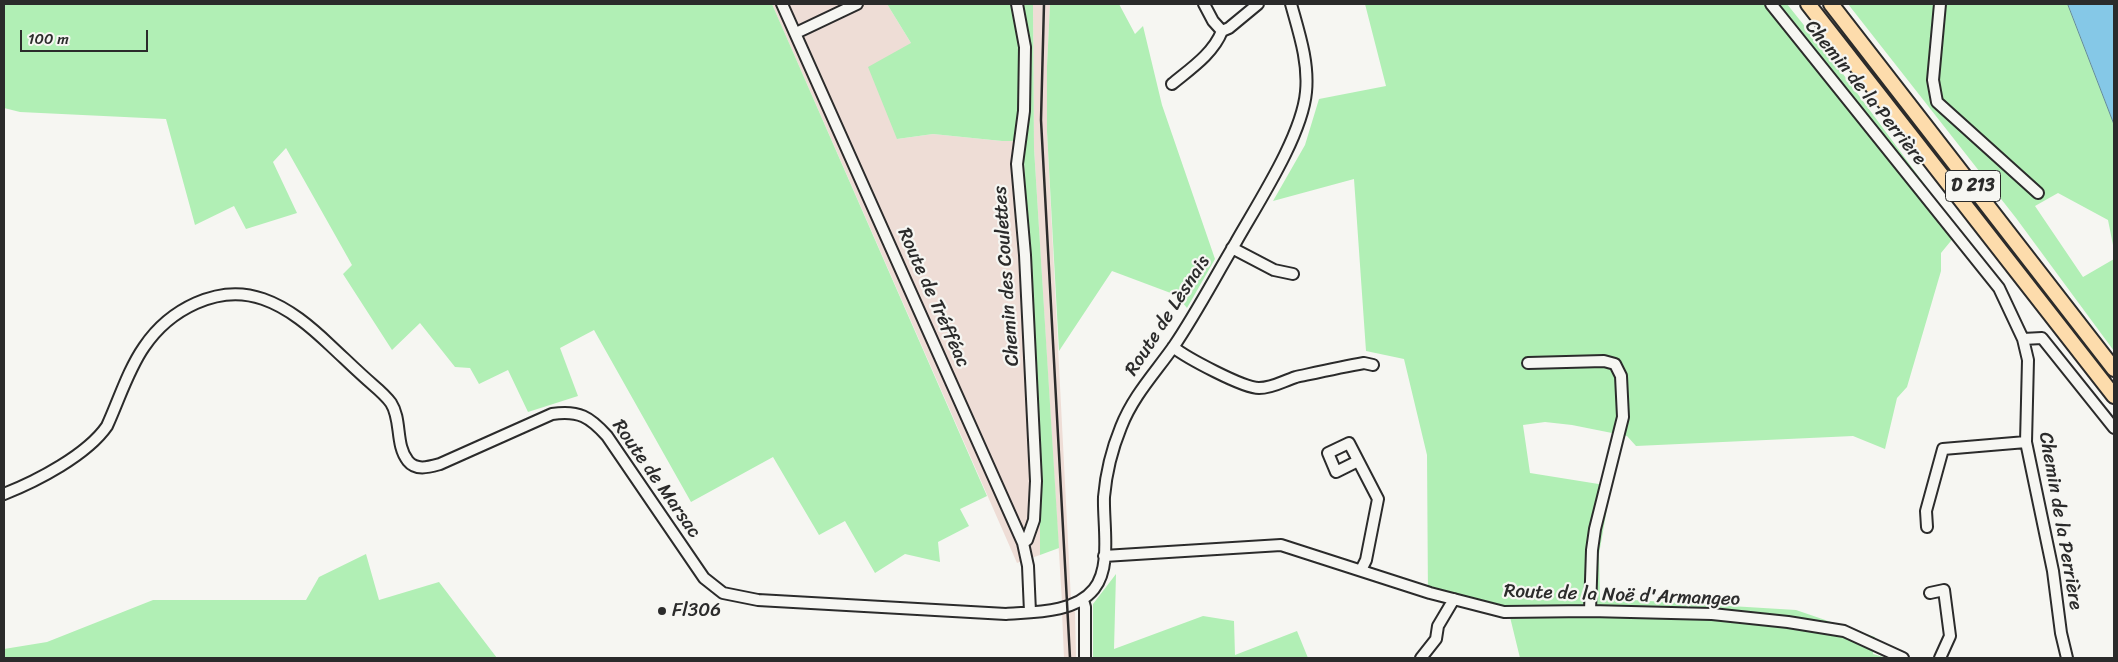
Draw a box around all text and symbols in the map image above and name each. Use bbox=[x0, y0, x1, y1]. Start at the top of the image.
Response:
street label: Chemin de la Perrière bbox=[1799, 16, 1931, 170]
scale bar bbox=[22, 20, 150, 52]
text: 100 m bbox=[28, 26, 69, 52]
road number: D 213 bbox=[1946, 170, 2000, 202]
street label: Chemin des Coulettes bbox=[989, 185, 1025, 367]
street label: Route de Tréfféac bbox=[892, 225, 974, 371]
street label: Route de Lèsnais bbox=[1121, 252, 1215, 380]
street label: Route de Marsac bbox=[607, 415, 705, 543]
street label: Chemin de la Perrière bbox=[2033, 430, 2087, 612]
street label: Route de la Noë d'Armangeo bbox=[1503, 580, 1741, 612]
place label: Fl306 bbox=[672, 600, 721, 622]
marker: Fl306 bbox=[656, 605, 668, 617]

